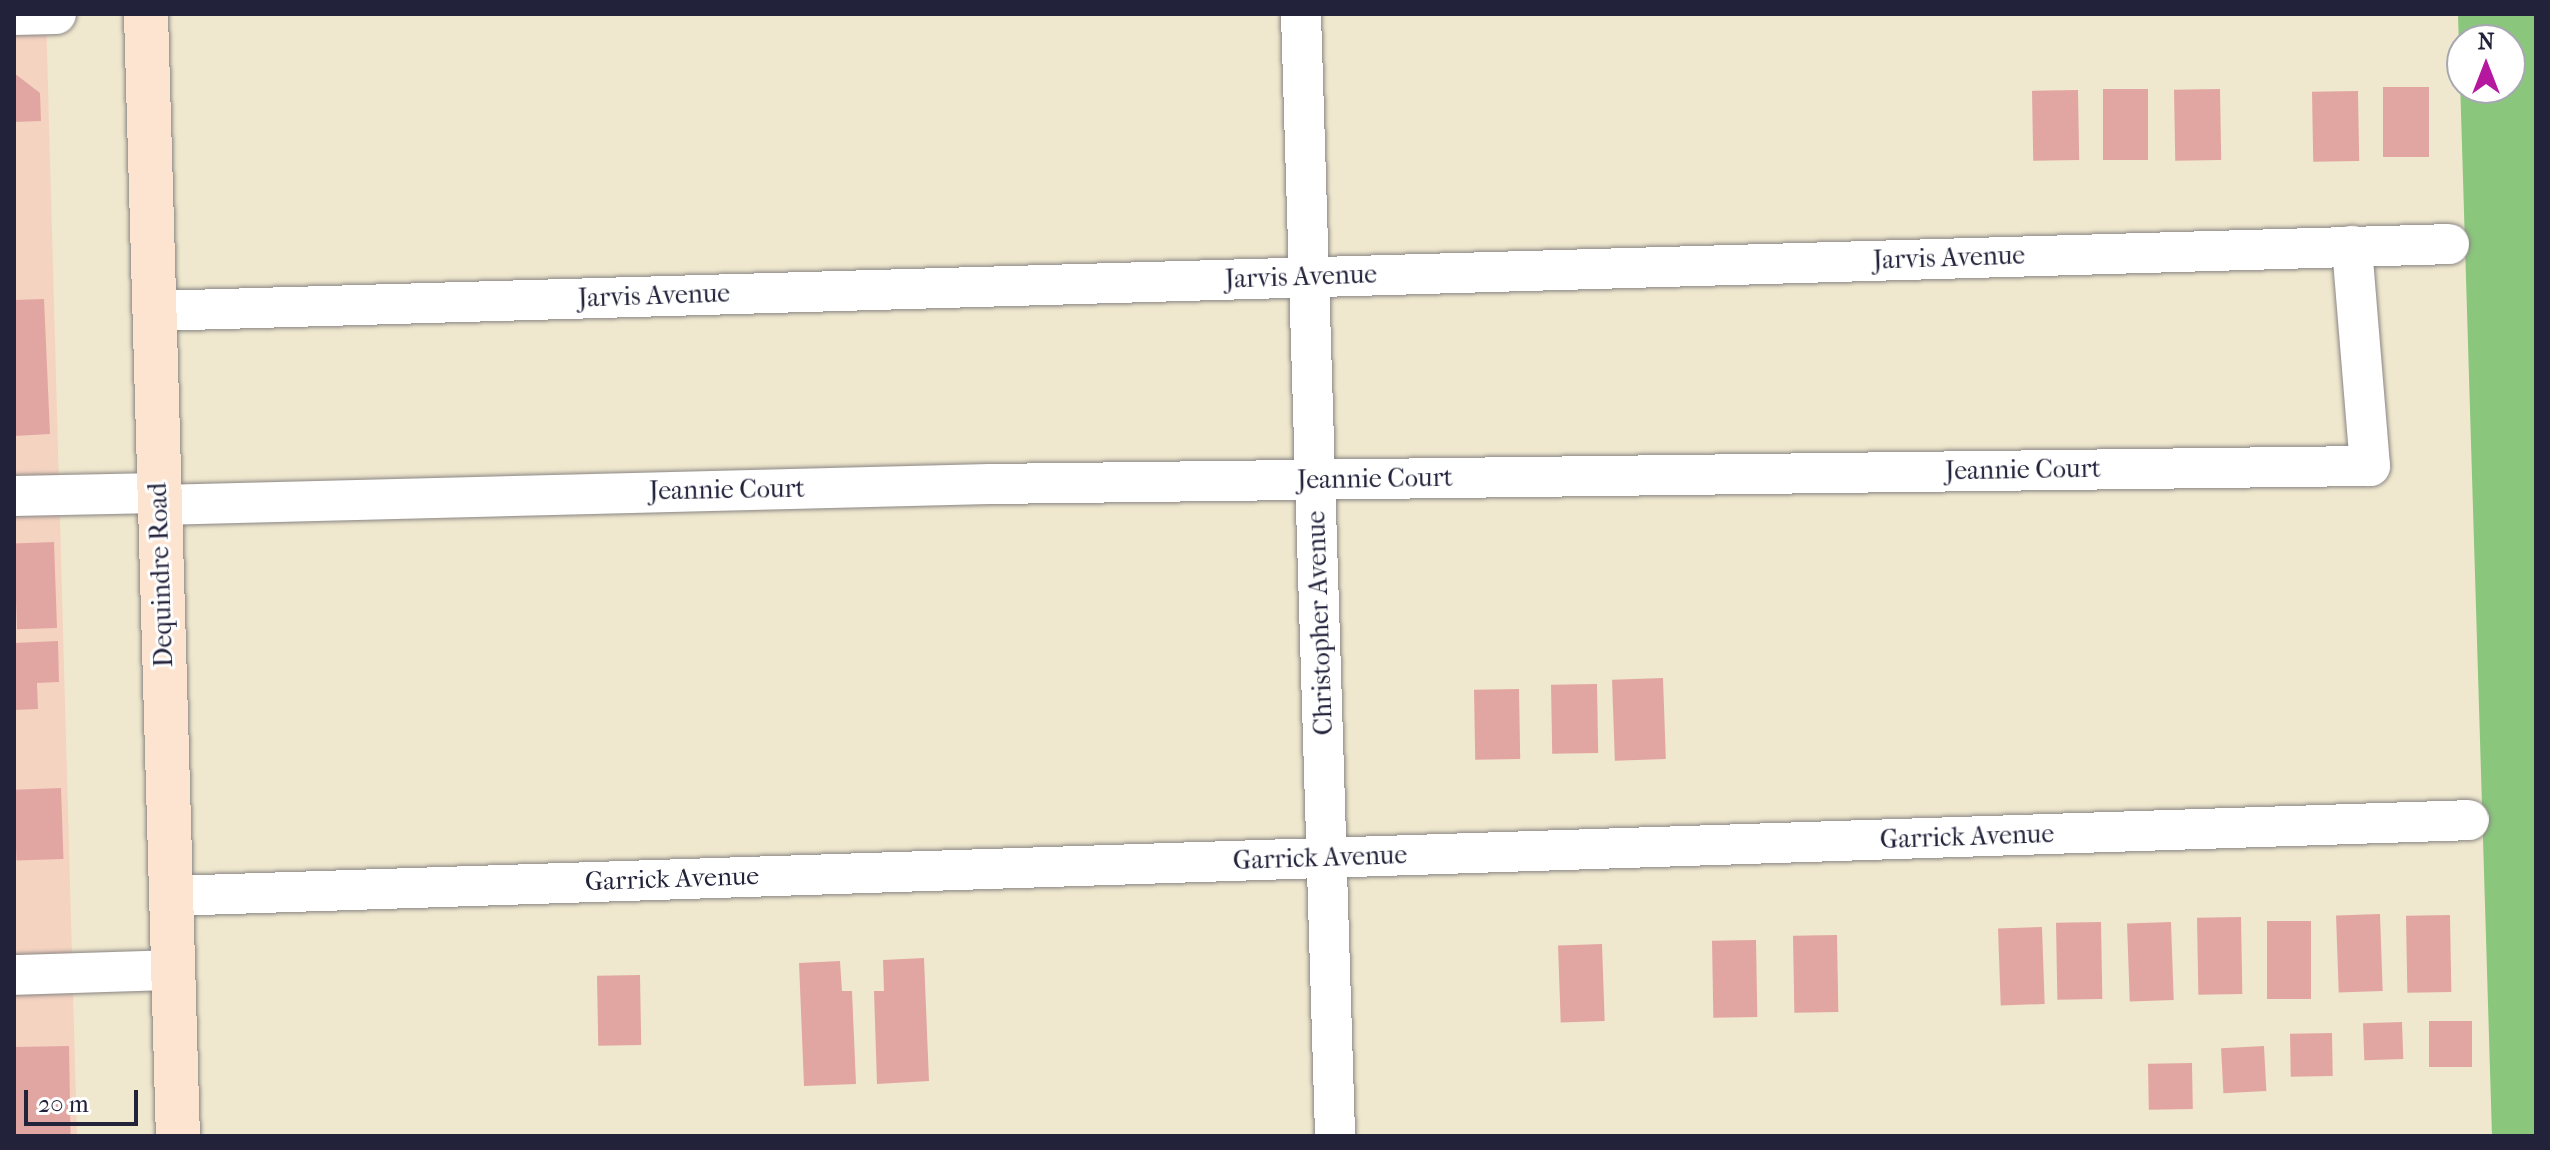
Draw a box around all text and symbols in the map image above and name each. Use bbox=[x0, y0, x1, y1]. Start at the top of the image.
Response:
north arrow bbox=[2446, 24, 2526, 104]
text: N bbox=[2478, 29, 2494, 55]
street label: Jarvis Avenue bbox=[1872, 240, 2026, 276]
street label: Jarvis Avenue bbox=[1224, 259, 1378, 295]
street label: Jarvis Avenue bbox=[577, 278, 731, 314]
street label: Jeannie Court bbox=[1945, 453, 2101, 487]
street label: Jeannie Court bbox=[1297, 462, 1453, 496]
street label: Jeannie Court bbox=[649, 473, 805, 507]
street label: Dequindre Road bbox=[142, 482, 180, 668]
street label: Christopher Avenue bbox=[1300, 510, 1340, 736]
street label: Garrick Avenue bbox=[1879, 818, 2055, 856]
street label: Garrick Avenue bbox=[1232, 839, 1408, 877]
street label: Garrick Avenue bbox=[584, 860, 760, 898]
scale bar bbox=[28, 1074, 142, 1124]
text: 20 m bbox=[38, 1090, 89, 1118]

